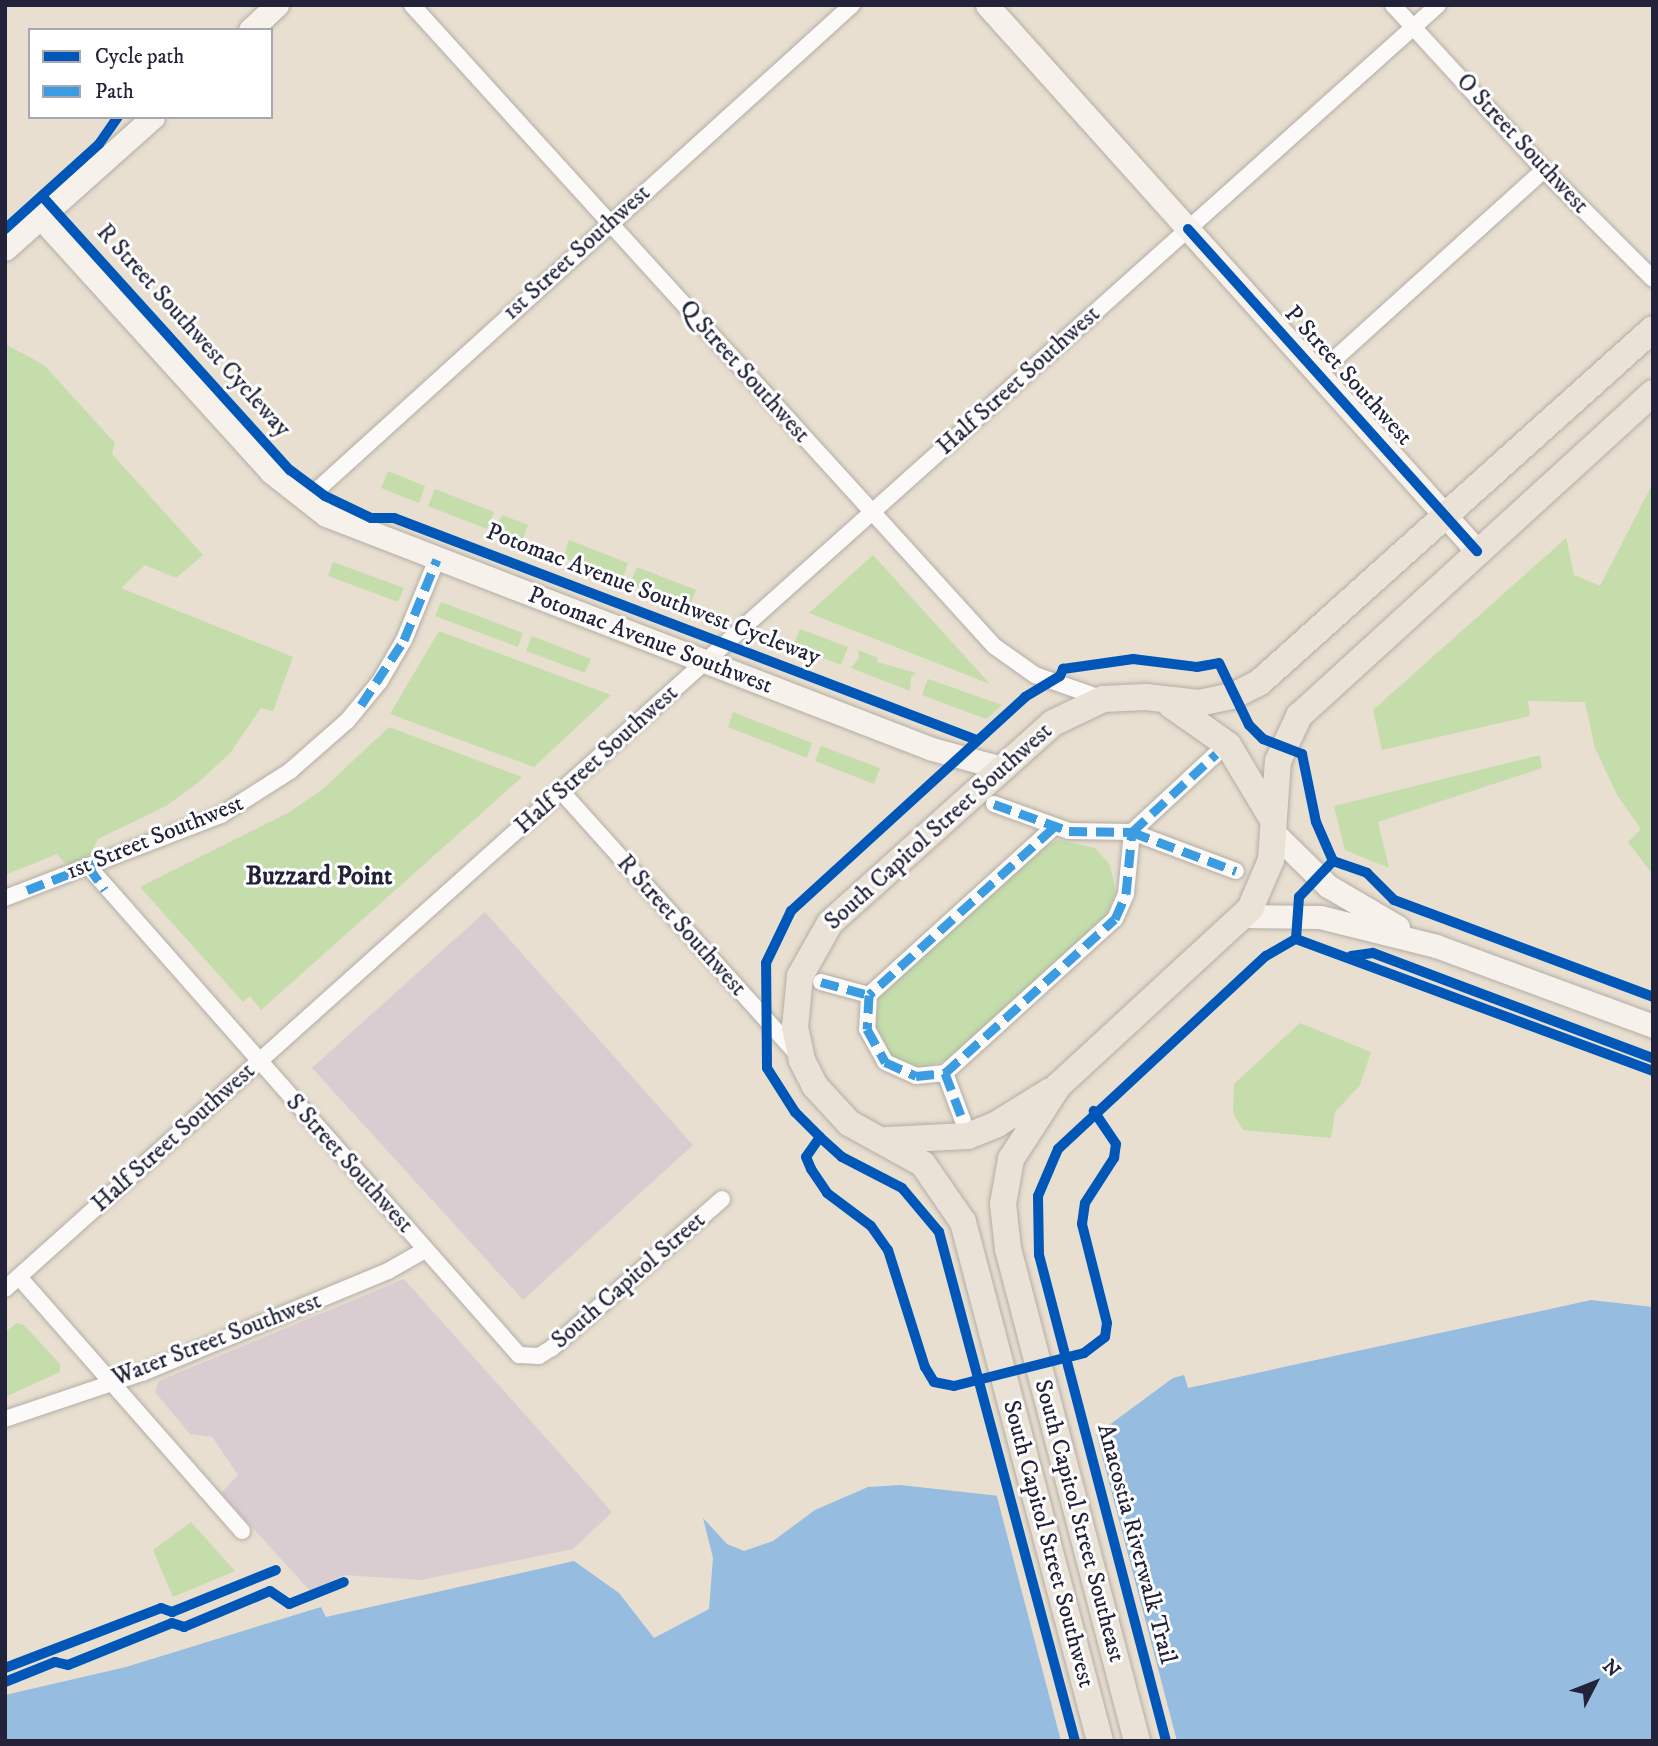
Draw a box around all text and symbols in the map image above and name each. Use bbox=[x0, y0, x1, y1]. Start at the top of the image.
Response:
legend bbox=[28, 28, 273, 119]
text: Cycle path bbox=[95, 44, 184, 70]
street label: O Street Southwest bbox=[1450, 68, 1594, 220]
text: Path bbox=[95, 79, 134, 105]
street label: 1st Street Southwest bbox=[497, 179, 657, 327]
street label: R Street Southwest Cycleway bbox=[90, 219, 296, 443]
street label: Q Street Southwest bbox=[672, 295, 816, 449]
street label: Half Street Southwest bbox=[932, 300, 1106, 462]
street label: P Street Southwest bbox=[1278, 300, 1418, 452]
street label: Potomac Avenue Southwest Cycleway bbox=[482, 518, 824, 672]
street label: Potomac Avenue Southwest bbox=[524, 581, 776, 701]
street label: Half Street Southwest bbox=[510, 679, 684, 841]
street label: South Capitol Street Southwest bbox=[819, 717, 1059, 937]
street label: 1st Street Southwest bbox=[62, 789, 248, 887]
street label: R Street Southwest bbox=[610, 850, 752, 1002]
district label: Buzzard Point bbox=[246, 861, 392, 893]
street label: Half Street Southwest bbox=[87, 1057, 261, 1219]
street label: S Street Southwest bbox=[279, 1089, 419, 1239]
street label: South Capitol Street bbox=[546, 1207, 712, 1355]
street label: Water Street Southwest bbox=[109, 1287, 325, 1393]
street label: South Capitol Street Southeast bbox=[1027, 1377, 1131, 1665]
street label: South Capitol Street Southwest bbox=[996, 1397, 1100, 1691]
street label: Anacostia Riverwalk Trail bbox=[1090, 1421, 1182, 1667]
north arrow bbox=[1560, 1648, 1630, 1718]
text: N bbox=[1597, 1655, 1625, 1682]

